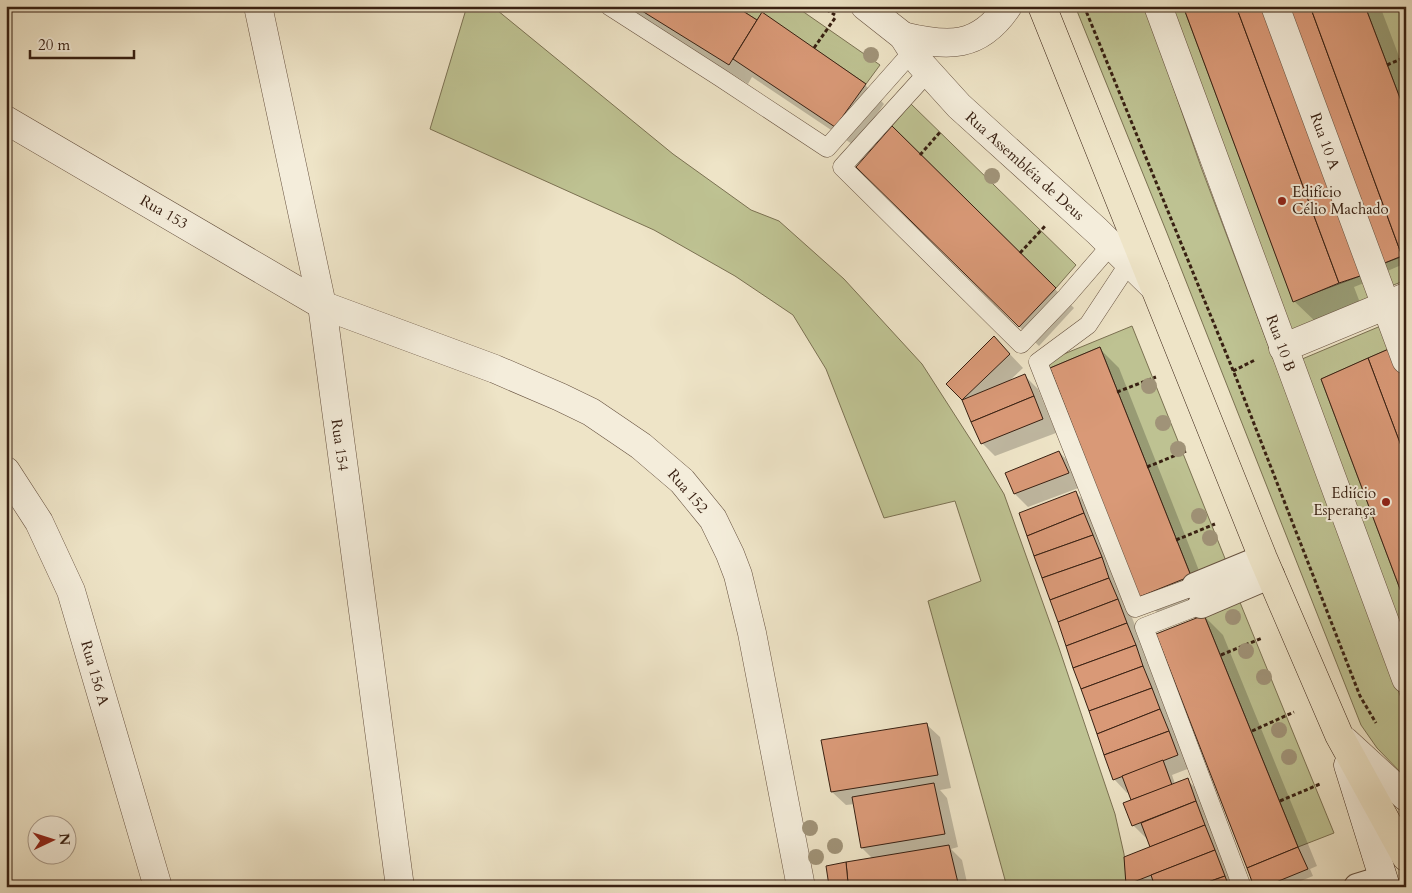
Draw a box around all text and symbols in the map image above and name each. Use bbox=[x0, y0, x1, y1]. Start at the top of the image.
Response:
scale bar bbox=[30, 28, 134, 60]
text: 20 m bbox=[38, 35, 70, 55]
street label: Rua Assembléia de Deus bbox=[961, 107, 1089, 225]
street label: Rua 10 A bbox=[1305, 110, 1345, 173]
place label: Edifício Célio Machado bbox=[1292, 182, 1389, 219]
street label: Rua 153 bbox=[136, 190, 192, 234]
marker: Edifício Célio Machado bbox=[1276, 195, 1288, 207]
street label: Rua 10 B bbox=[1262, 312, 1300, 374]
street label: Rua 154 bbox=[326, 418, 354, 473]
street label: Rua 152 bbox=[663, 465, 713, 517]
place label: Ediício Esperança bbox=[1313, 483, 1377, 520]
marker: Ediício Esperança bbox=[1380, 496, 1392, 508]
street label: Rua 156 A bbox=[76, 638, 114, 708]
north arrow bbox=[28, 816, 78, 866]
text: N bbox=[55, 832, 74, 846]

